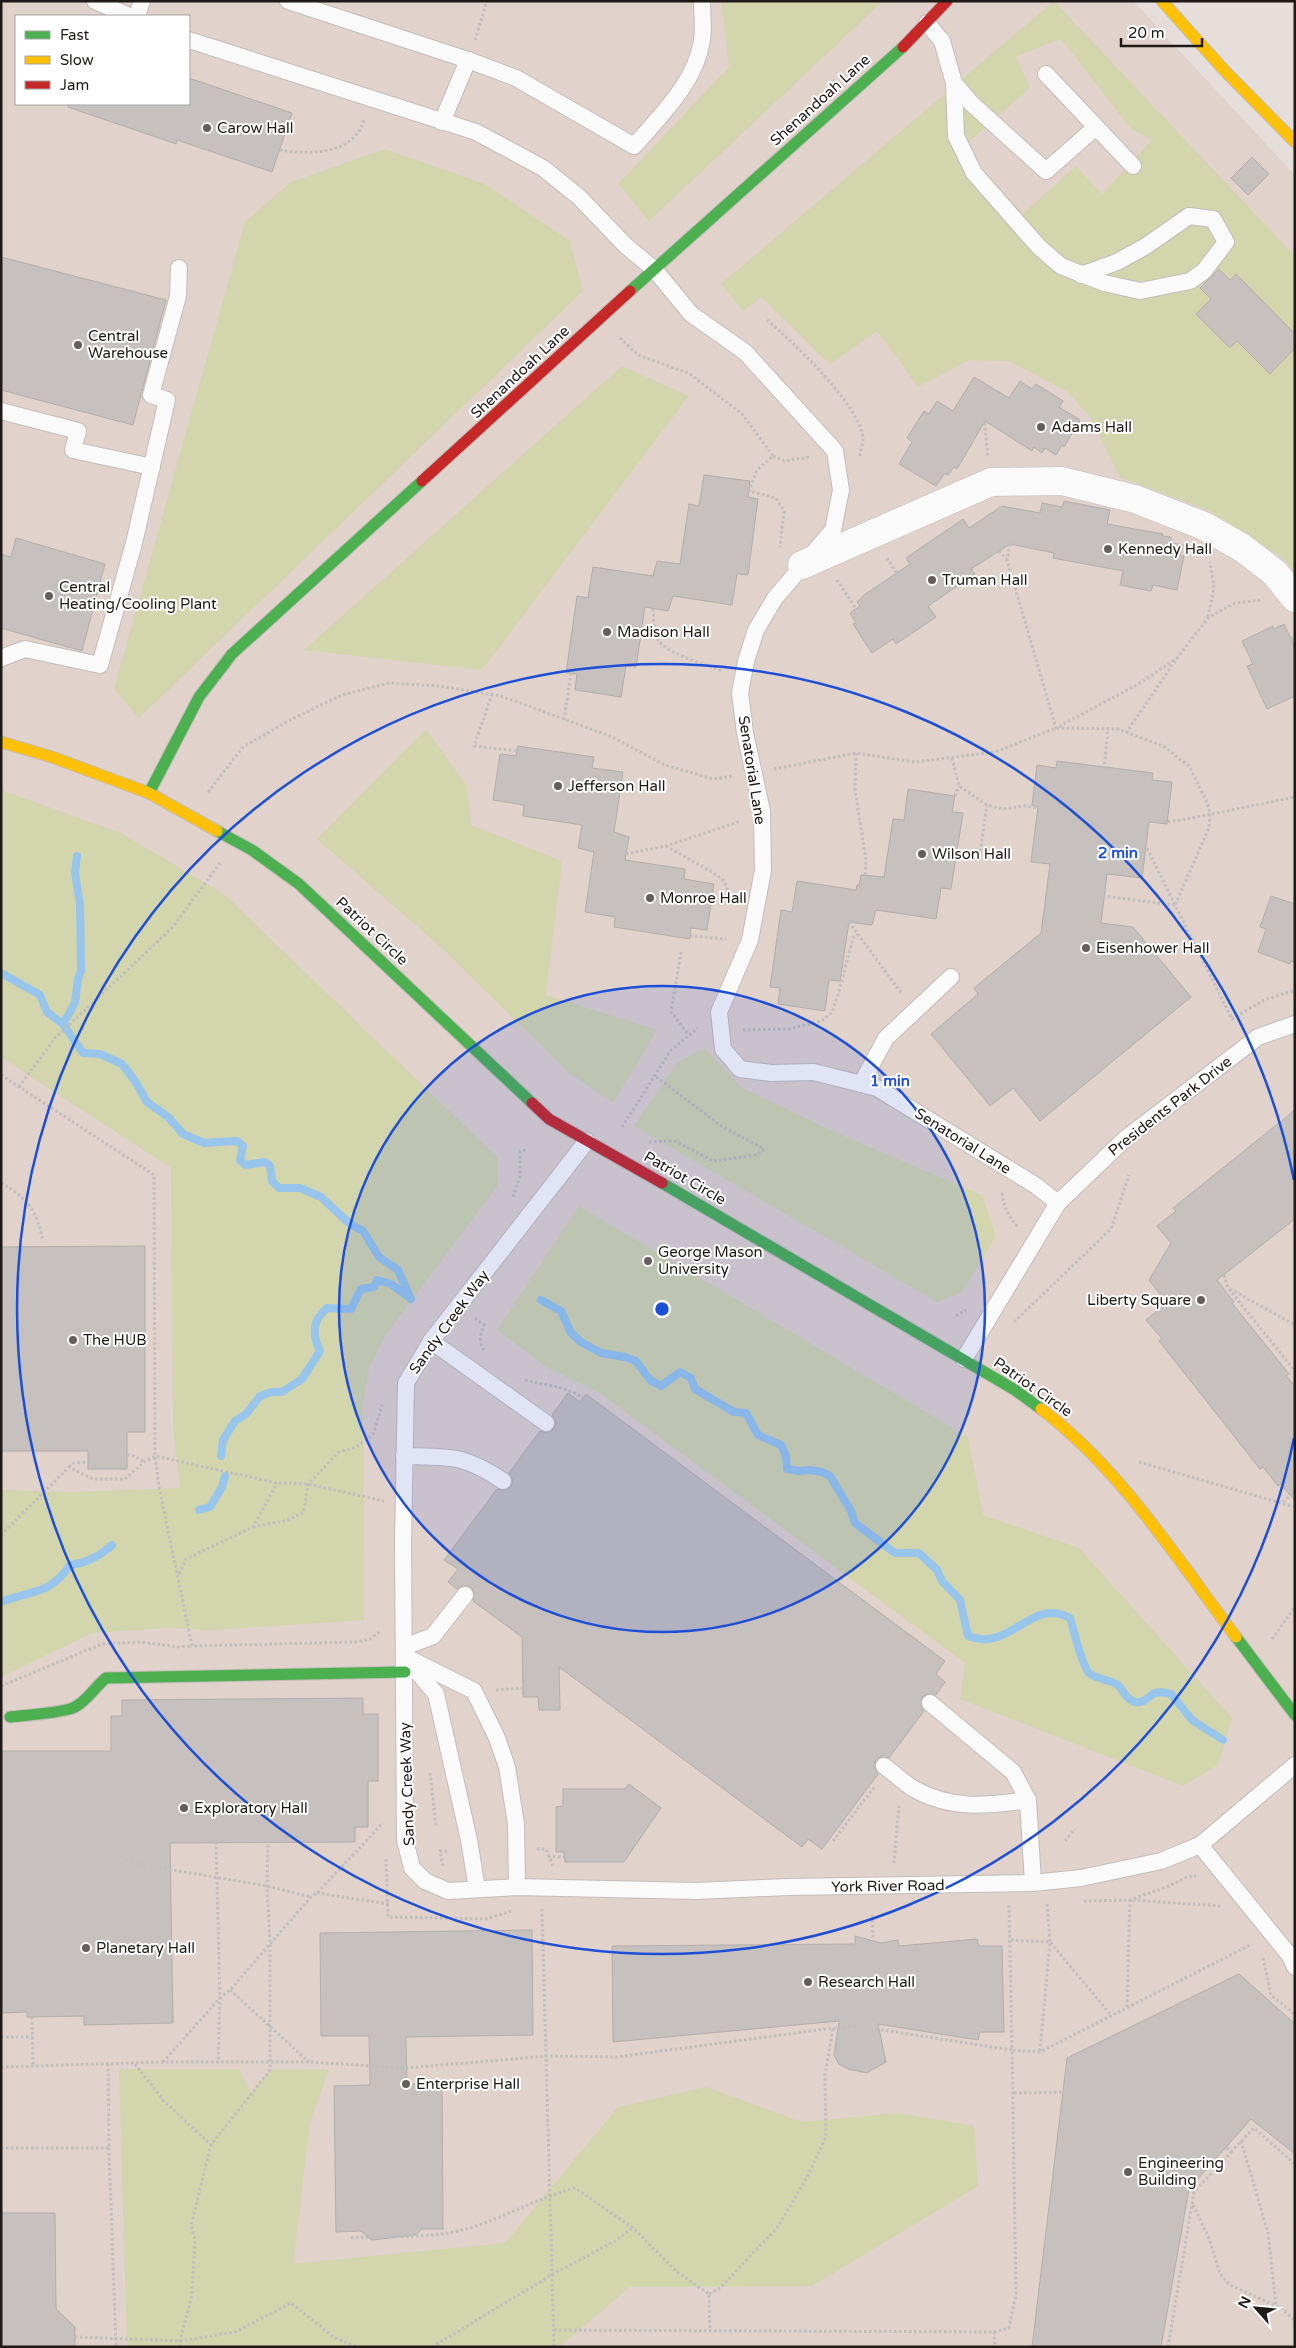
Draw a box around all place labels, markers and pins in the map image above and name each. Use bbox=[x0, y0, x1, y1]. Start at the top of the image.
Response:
place label: Carow Hall bbox=[217, 119, 293, 137]
marker: Carow Hall bbox=[201, 122, 213, 134]
place label: Central Warehouse bbox=[88, 327, 168, 362]
marker: Central Warehouse bbox=[72, 339, 84, 351]
place label: Adams Hall bbox=[1051, 418, 1132, 436]
marker: Adams Hall bbox=[1035, 421, 1047, 433]
place label: Kennedy Hall bbox=[1118, 540, 1212, 558]
marker: Kennedy Hall bbox=[1102, 543, 1114, 555]
place label: Truman Hall bbox=[942, 571, 1028, 589]
marker: Truman Hall bbox=[926, 574, 938, 586]
place label: Central Heating/Cooling Plant bbox=[59, 578, 217, 613]
marker: Central Heating/Cooling Plant bbox=[43, 590, 55, 602]
place label: Madison Hall bbox=[617, 623, 710, 641]
marker: Madison Hall bbox=[601, 626, 613, 638]
place label: Jefferson Hall bbox=[568, 777, 665, 795]
marker: Jefferson Hall bbox=[552, 780, 564, 792]
place label: Wilson Hall bbox=[932, 845, 1011, 863]
marker: Wilson Hall bbox=[916, 848, 928, 860]
place label: Monroe Hall bbox=[660, 889, 747, 907]
marker: Monroe Hall bbox=[644, 892, 656, 904]
place label: Eisenhower Hall bbox=[1096, 939, 1209, 957]
marker: Eisenhower Hall bbox=[1080, 942, 1092, 954]
place label: George Mason University bbox=[658, 1243, 763, 1278]
marker: George Mason University bbox=[642, 1255, 654, 1267]
place label: Liberty Square bbox=[1087, 1291, 1191, 1309]
marker: Liberty Square bbox=[1195, 1294, 1207, 1306]
centre of rings bbox=[653, 1300, 671, 1318]
place label: The HUB bbox=[83, 1331, 147, 1349]
marker: The HUB bbox=[67, 1334, 79, 1346]
place label: Exploratory Hall bbox=[194, 1799, 308, 1817]
marker: Exploratory Hall bbox=[178, 1802, 190, 1814]
place label: Planetary Hall bbox=[96, 1939, 195, 1957]
marker: Planetary Hall bbox=[80, 1942, 92, 1954]
place label: Research Hall bbox=[818, 1973, 915, 1991]
marker: Research Hall bbox=[802, 1976, 814, 1988]
place label: Enterprise Hall bbox=[416, 2075, 520, 2093]
marker: Enterprise Hall bbox=[400, 2078, 412, 2090]
place label: Engineering Building bbox=[1138, 2154, 1224, 2189]
marker: Engineering Building bbox=[1122, 2166, 1134, 2178]

